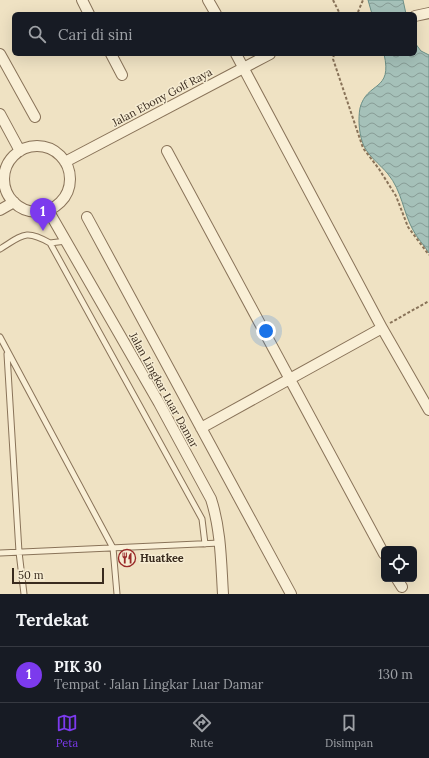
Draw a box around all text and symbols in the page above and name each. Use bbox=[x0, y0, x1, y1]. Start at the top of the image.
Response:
search box bbox=[12, 12, 417, 56]
icon: search bbox=[26, 23, 48, 45]
text: Cari di sini bbox=[58, 25, 133, 44]
street label: Jalan Ebony Golf Raya bbox=[109, 65, 215, 130]
pin: 1 bbox=[30, 198, 56, 231]
your location bbox=[256, 321, 276, 341]
street label: Jalan Lingkar Luar Damar bbox=[126, 329, 202, 450]
map controls bbox=[381, 546, 417, 582]
button: locate bbox=[381, 546, 417, 582]
restaurant icon: Huatkee bbox=[117, 548, 137, 568]
place label: Huatkee bbox=[140, 551, 184, 565]
scale bar bbox=[12, 566, 104, 585]
text: 50 m bbox=[18, 568, 44, 582]
text: Terdekat bbox=[16, 609, 89, 631]
text: PIK 30 bbox=[54, 657, 102, 676]
text: 1 bbox=[26, 666, 32, 683]
text: 130 m bbox=[378, 666, 413, 683]
text: Tempat · Jalan Lingkar Luar Damar bbox=[54, 676, 263, 693]
tab: Peta bbox=[56, 712, 78, 750]
tab: Rute bbox=[190, 712, 213, 750]
tab: Disimpan bbox=[325, 712, 373, 750]

